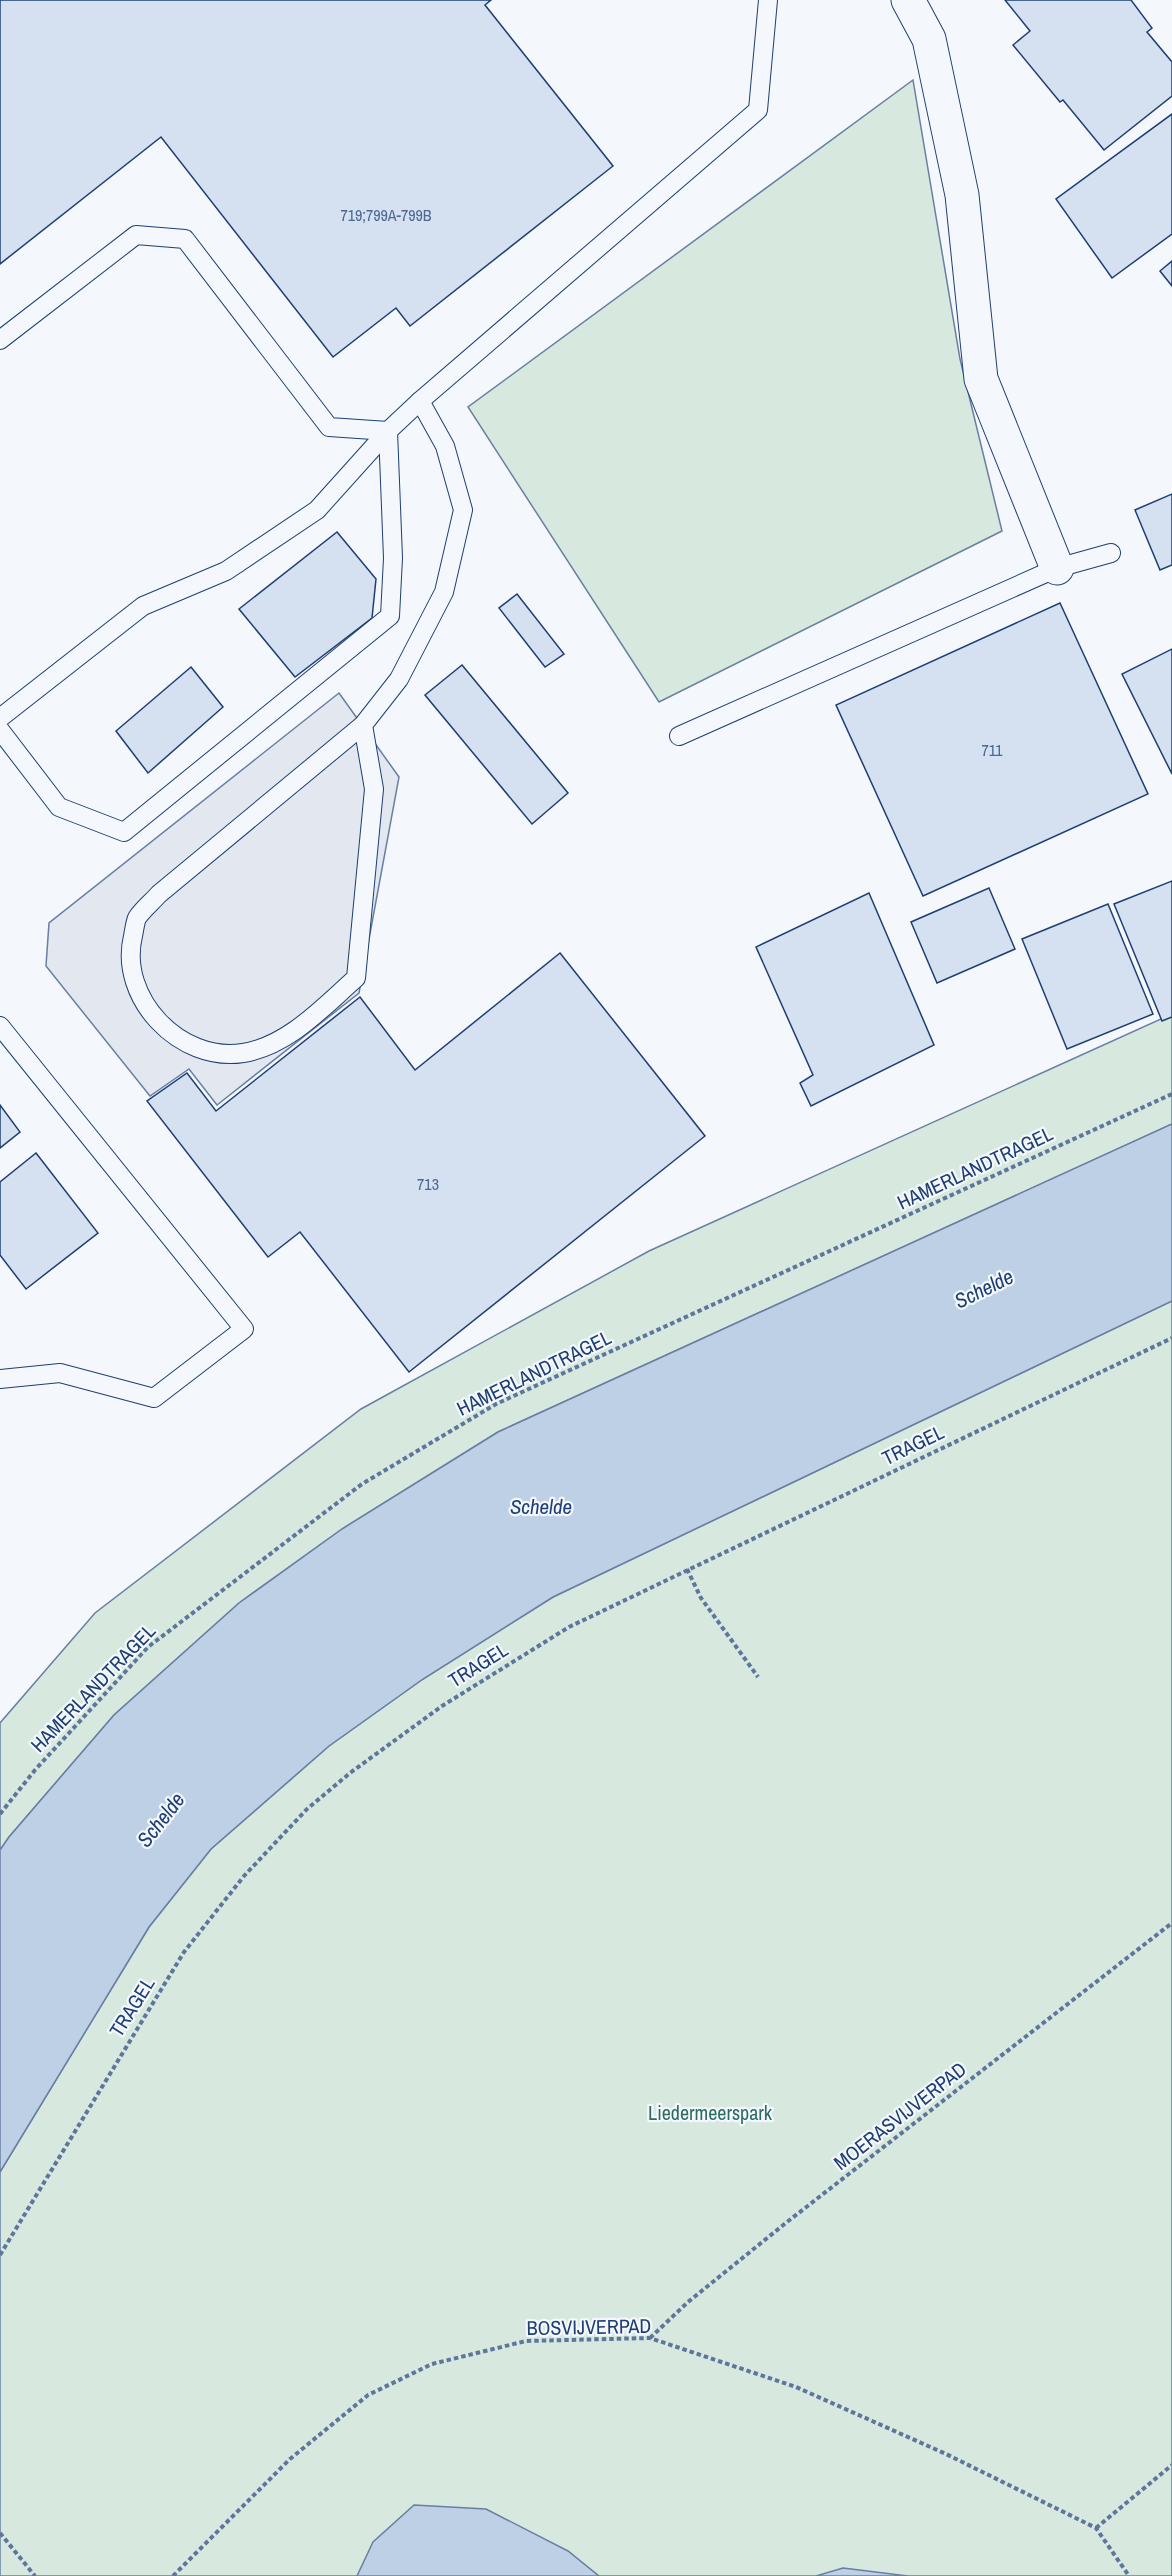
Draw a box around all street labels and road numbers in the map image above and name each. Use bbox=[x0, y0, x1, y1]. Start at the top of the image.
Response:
street label: HAMERLANDTRAGEL bbox=[893, 1120, 1057, 1215]
street label: HAMERLANDTRAGEL bbox=[452, 1323, 615, 1422]
street label: TRAGEL bbox=[877, 1418, 948, 1471]
street label: HAMERLANDTRAGEL bbox=[24, 1618, 161, 1758]
street label: TRAGEL bbox=[443, 1636, 513, 1693]
street label: TRAGEL bbox=[103, 1972, 160, 2042]
street label: MOERASVIJVERPAD bbox=[828, 2055, 971, 2176]
street label: BOSVIJVERPAD bbox=[526, 2312, 652, 2341]

